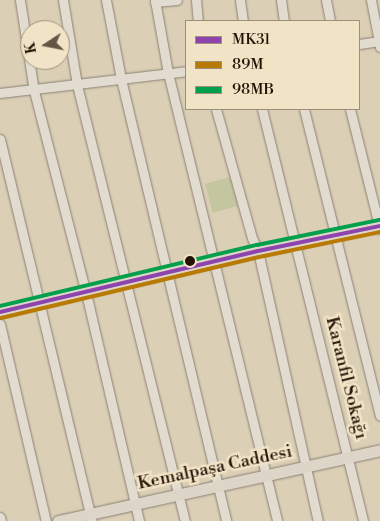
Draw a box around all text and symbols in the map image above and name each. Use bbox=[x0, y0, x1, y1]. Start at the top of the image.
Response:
north arrow bbox=[20, 20, 70, 70]
legend bbox=[185, 20, 360, 110]
text: MK31 bbox=[232, 30, 271, 49]
text: K bbox=[21, 40, 41, 55]
text: 89M bbox=[232, 55, 264, 74]
text: 98MB bbox=[232, 80, 274, 99]
unlabelled marker bbox=[185, 256, 195, 266]
street label: Karanfil Sokağı bbox=[320, 315, 372, 441]
street label: Kemalpaşa Caddesi bbox=[136, 441, 294, 495]

